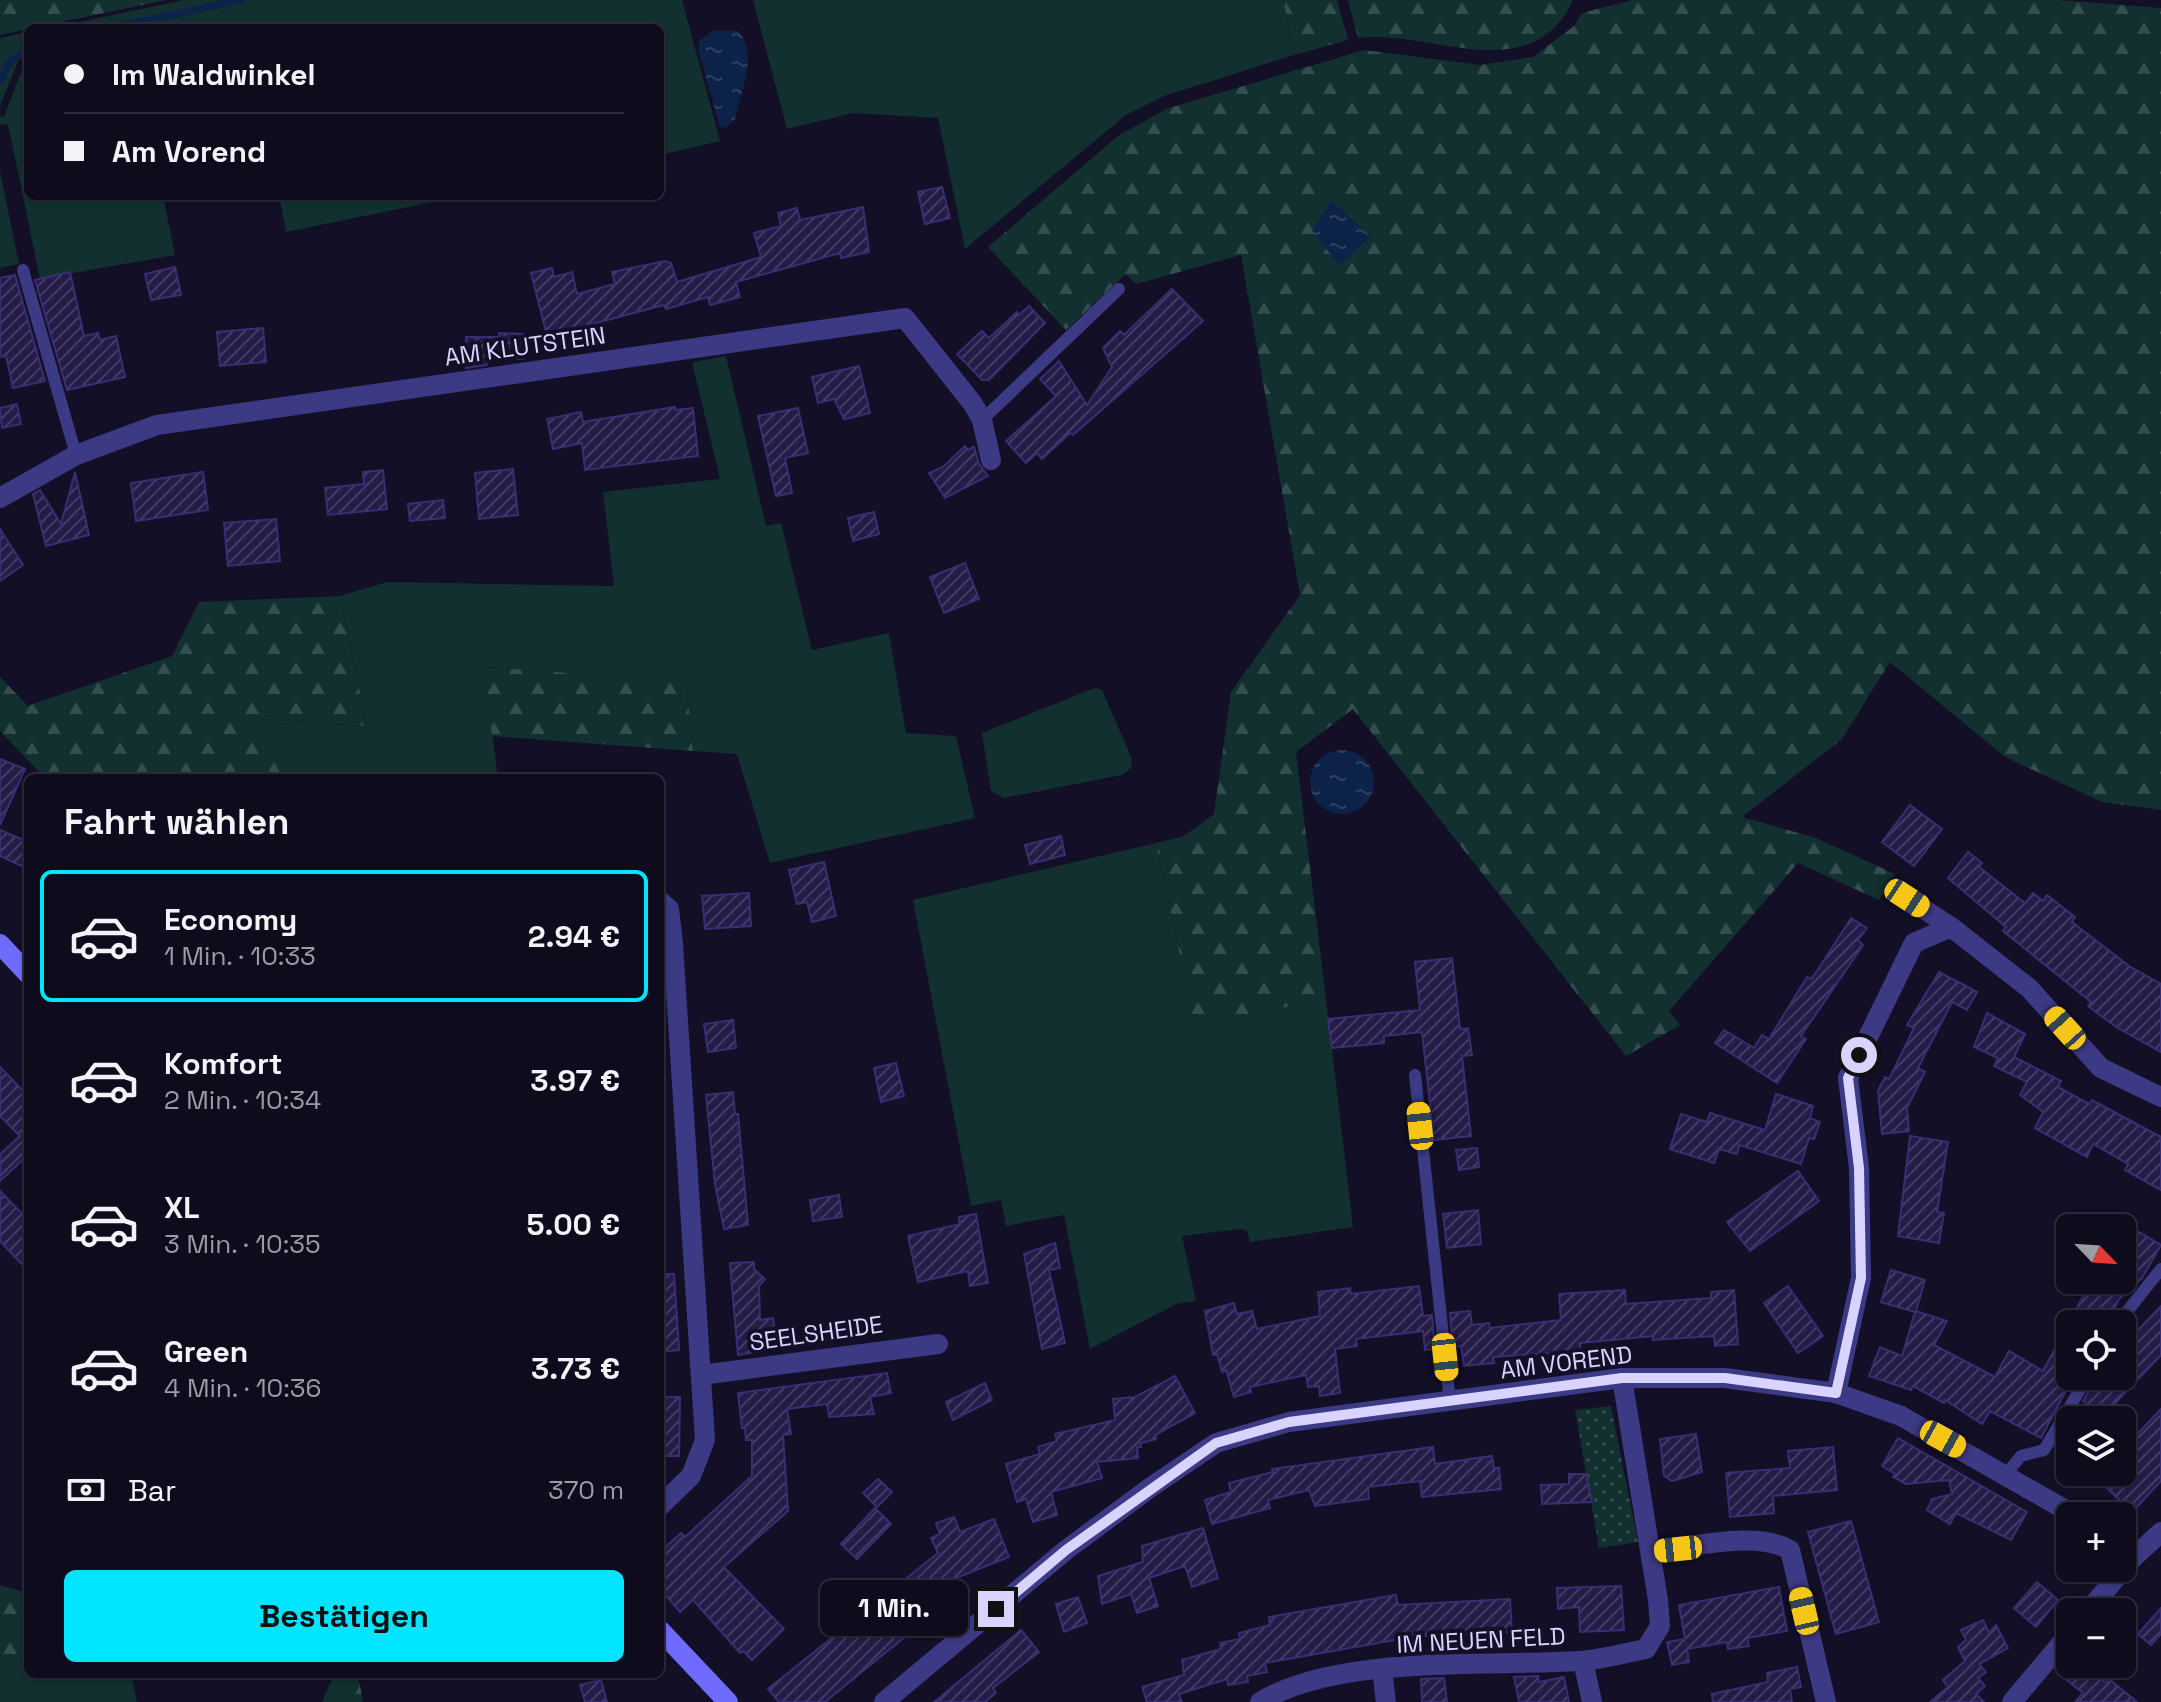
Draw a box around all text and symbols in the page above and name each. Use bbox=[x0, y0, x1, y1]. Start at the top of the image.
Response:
text: Im Waldwinkel bbox=[112, 55, 316, 94]
text: Am Vorend bbox=[112, 132, 266, 171]
street label: AM KLUTSTEIN bbox=[442, 319, 608, 373]
text: Fahrt wählen bbox=[64, 799, 289, 845]
car bbox=[1880, 875, 1934, 921]
icon: car bbox=[68, 900, 140, 972]
text: Economy bbox=[164, 900, 297, 939]
text: 2.94 € bbox=[528, 917, 620, 956]
text: 1 Min. · 10:33 bbox=[164, 939, 316, 973]
car bbox=[2040, 1002, 2090, 1054]
route start bbox=[1841, 1037, 1877, 1073]
icon: car bbox=[68, 1044, 140, 1116]
text: Komfort bbox=[164, 1044, 282, 1083]
text: 3.97 € bbox=[530, 1061, 620, 1100]
text: 2 Min. · 10:34 bbox=[164, 1083, 321, 1117]
car bbox=[1406, 1101, 1434, 1151]
icon: car bbox=[68, 1188, 140, 1260]
text: XL bbox=[164, 1188, 200, 1227]
text: 5.00 € bbox=[527, 1205, 620, 1244]
north arrow bbox=[2056, 1214, 2136, 1294]
map controls bbox=[2056, 1214, 2136, 1678]
text: 3 Min. · 10:35 bbox=[164, 1227, 321, 1261]
street label: SEELSHEIDE bbox=[747, 1308, 885, 1358]
button: locate bbox=[2056, 1310, 2136, 1390]
icon: car bbox=[68, 1332, 140, 1404]
text: Green bbox=[164, 1332, 248, 1371]
car bbox=[1431, 1332, 1459, 1382]
street label: AM VOREND bbox=[1498, 1339, 1634, 1385]
text: 3.73 € bbox=[531, 1349, 620, 1388]
text: 4 Min. · 10:36 bbox=[164, 1371, 321, 1405]
button: layers bbox=[2056, 1406, 2136, 1486]
car bbox=[1916, 1417, 1970, 1461]
icon: cash bbox=[64, 1468, 108, 1512]
text: Bar bbox=[128, 1471, 176, 1510]
text: 370 m bbox=[548, 1473, 624, 1507]
button: + bbox=[2056, 1502, 2136, 1582]
car bbox=[1653, 1535, 1703, 1563]
button: Bestätigen bbox=[64, 1570, 624, 1662]
callout: 1 Min. bbox=[820, 1581, 968, 1637]
car bbox=[1787, 1585, 1821, 1637]
text: 1 Min. bbox=[858, 1591, 930, 1625]
route end bbox=[978, 1591, 1014, 1627]
button: − bbox=[2056, 1598, 2136, 1678]
street label: IM NEUEN FELD bbox=[1396, 1620, 1566, 1660]

